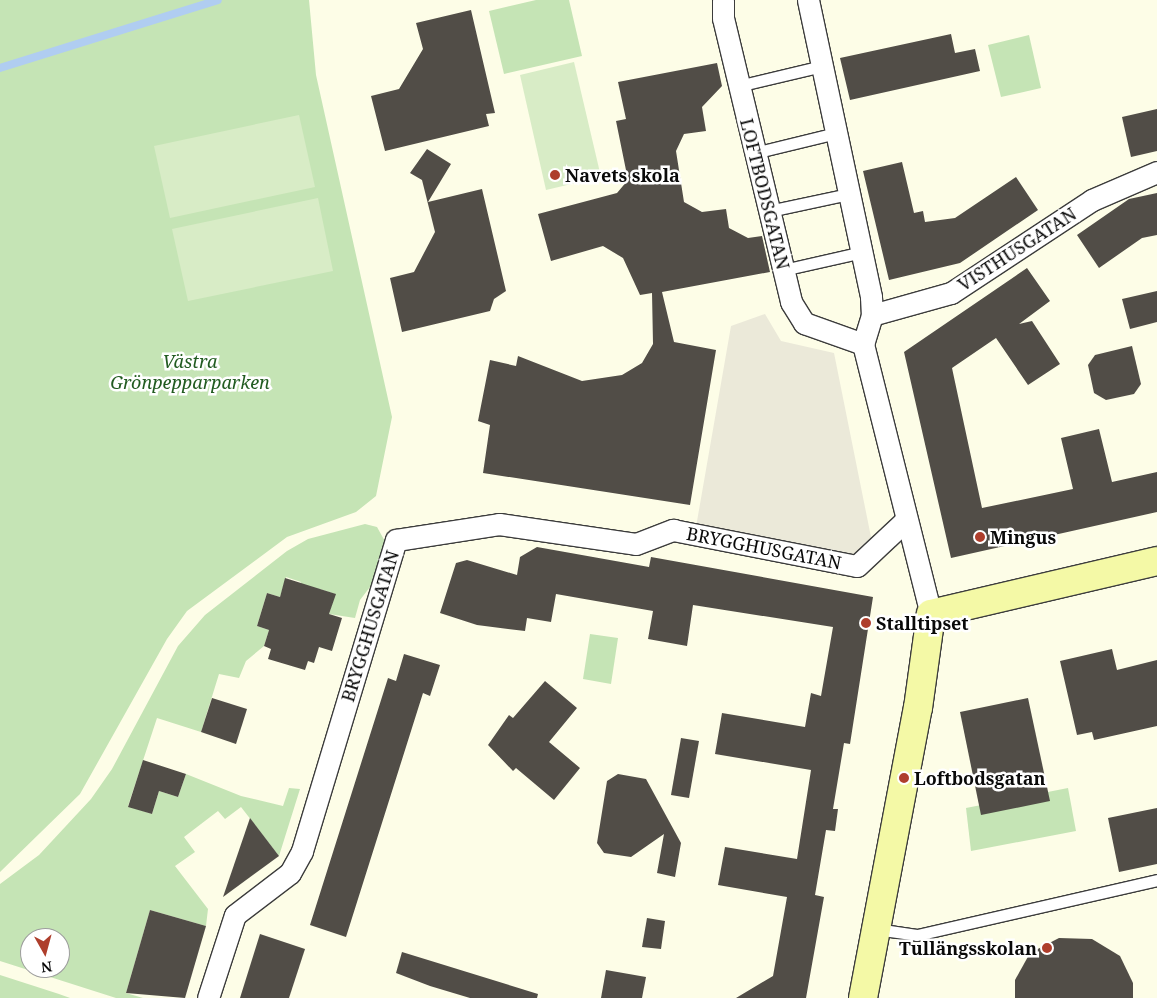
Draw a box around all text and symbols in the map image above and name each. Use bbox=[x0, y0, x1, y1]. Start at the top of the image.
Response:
street label: LOFTBODSGATAN bbox=[736, 116, 794, 272]
place label: Navets skola bbox=[565, 164, 680, 186]
marker: Navets skola bbox=[549, 169, 561, 181]
street label: VISTHUSGATAN bbox=[954, 203, 1080, 295]
park label: Västra Grönpepparparken bbox=[110, 351, 270, 394]
street label: BRYGGHUSGATAN bbox=[685, 522, 843, 574]
place label: Mingus bbox=[990, 526, 1056, 548]
marker: Mingus bbox=[974, 531, 986, 543]
street label: BRYGGHUSGATAN bbox=[337, 548, 403, 704]
place label: Stalltipset bbox=[876, 612, 969, 634]
marker: Stalltipset bbox=[860, 617, 872, 629]
place label: Loftbodsgatan bbox=[914, 767, 1045, 789]
marker: Loftbodsgatan bbox=[898, 772, 910, 784]
north arrow bbox=[20, 928, 70, 978]
place label: Tullängsskolan bbox=[899, 937, 1037, 959]
marker: Tullängsskolan bbox=[1041, 942, 1053, 954]
text: N bbox=[40, 957, 53, 977]

